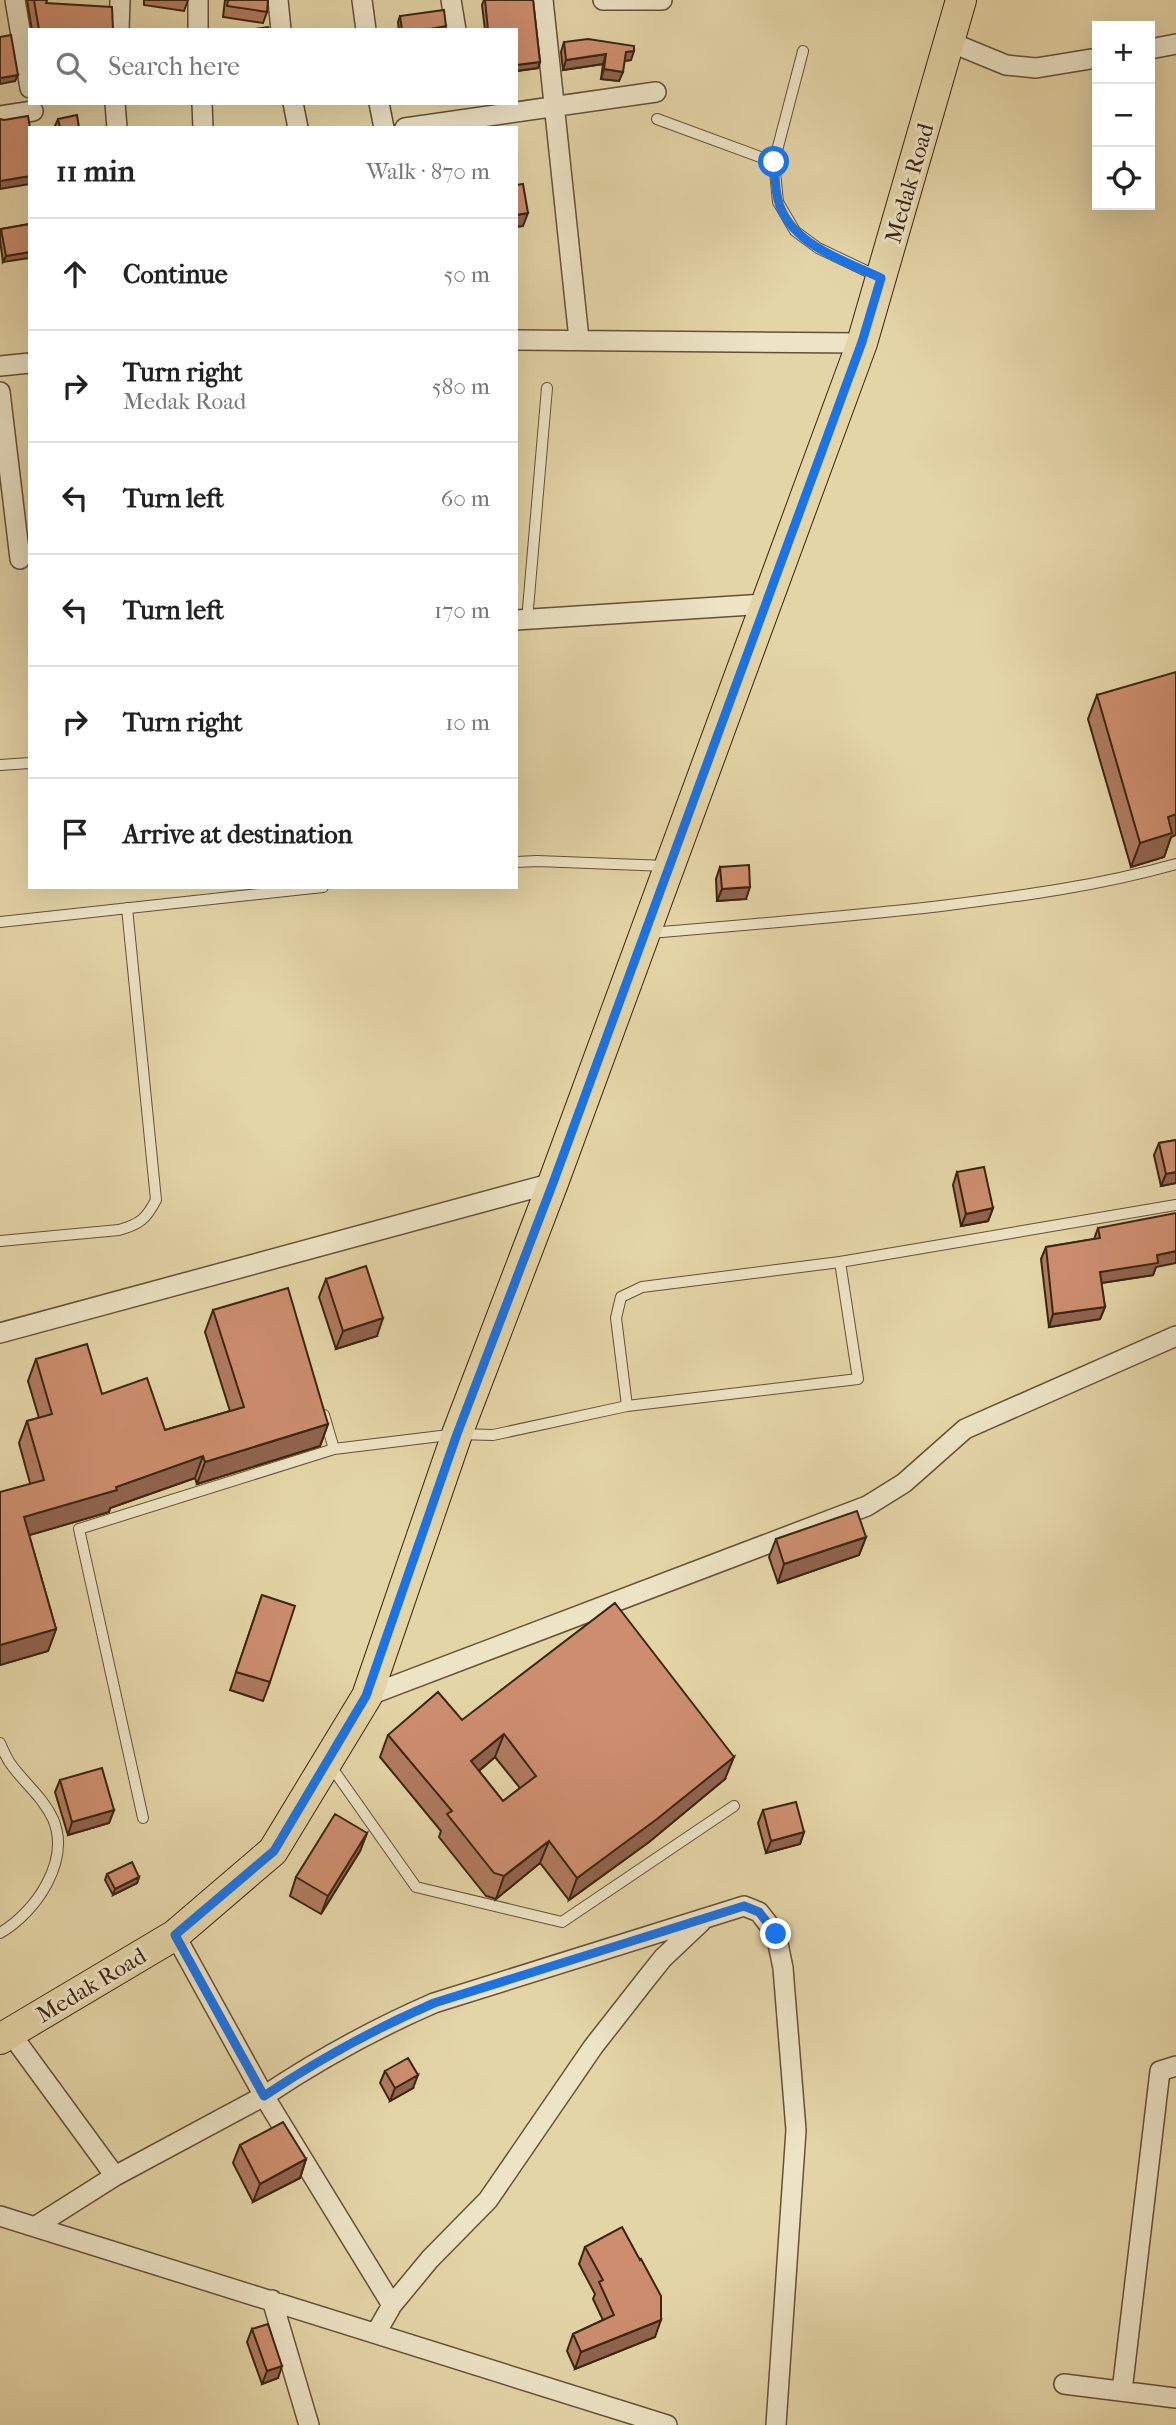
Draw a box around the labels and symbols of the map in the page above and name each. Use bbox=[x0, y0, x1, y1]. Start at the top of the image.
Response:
street label: Medak Road bbox=[880, 120, 940, 246]
route start bbox=[758, 146, 789, 177]
route end bbox=[760, 1918, 791, 1949]
street label: Medak Road bbox=[31, 1942, 151, 2029]

